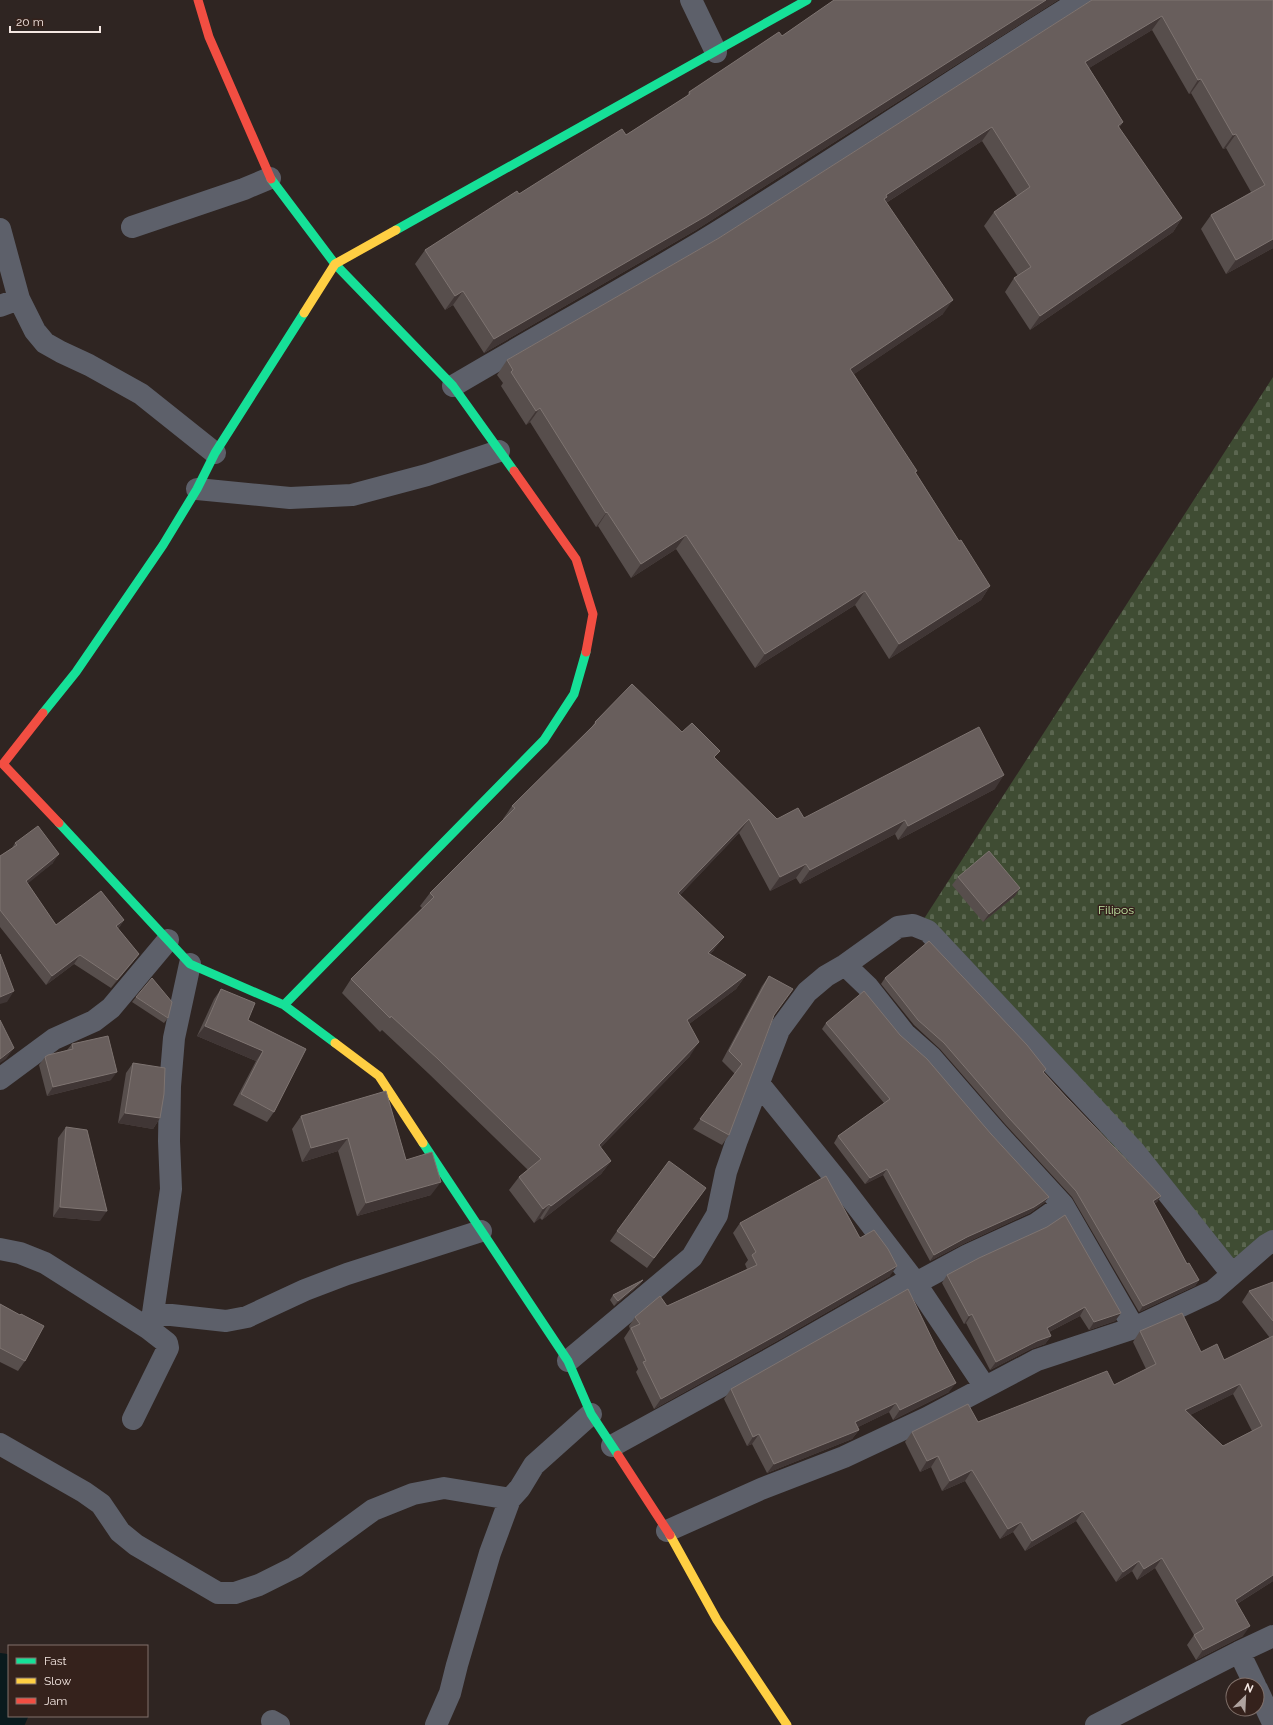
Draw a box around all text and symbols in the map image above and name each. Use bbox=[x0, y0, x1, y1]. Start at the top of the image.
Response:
scale bar bbox=[10, 8, 100, 34]
text: 20 m bbox=[16, 15, 44, 29]
park label: Filipos bbox=[1098, 903, 1134, 917]
legend bbox=[8, 1645, 148, 1717]
text: Fast bbox=[44, 1654, 67, 1668]
text: Slow bbox=[44, 1674, 71, 1688]
north arrow bbox=[1225, 1677, 1265, 1717]
text: N bbox=[1242, 1681, 1255, 1696]
text: Jam bbox=[44, 1694, 67, 1708]

